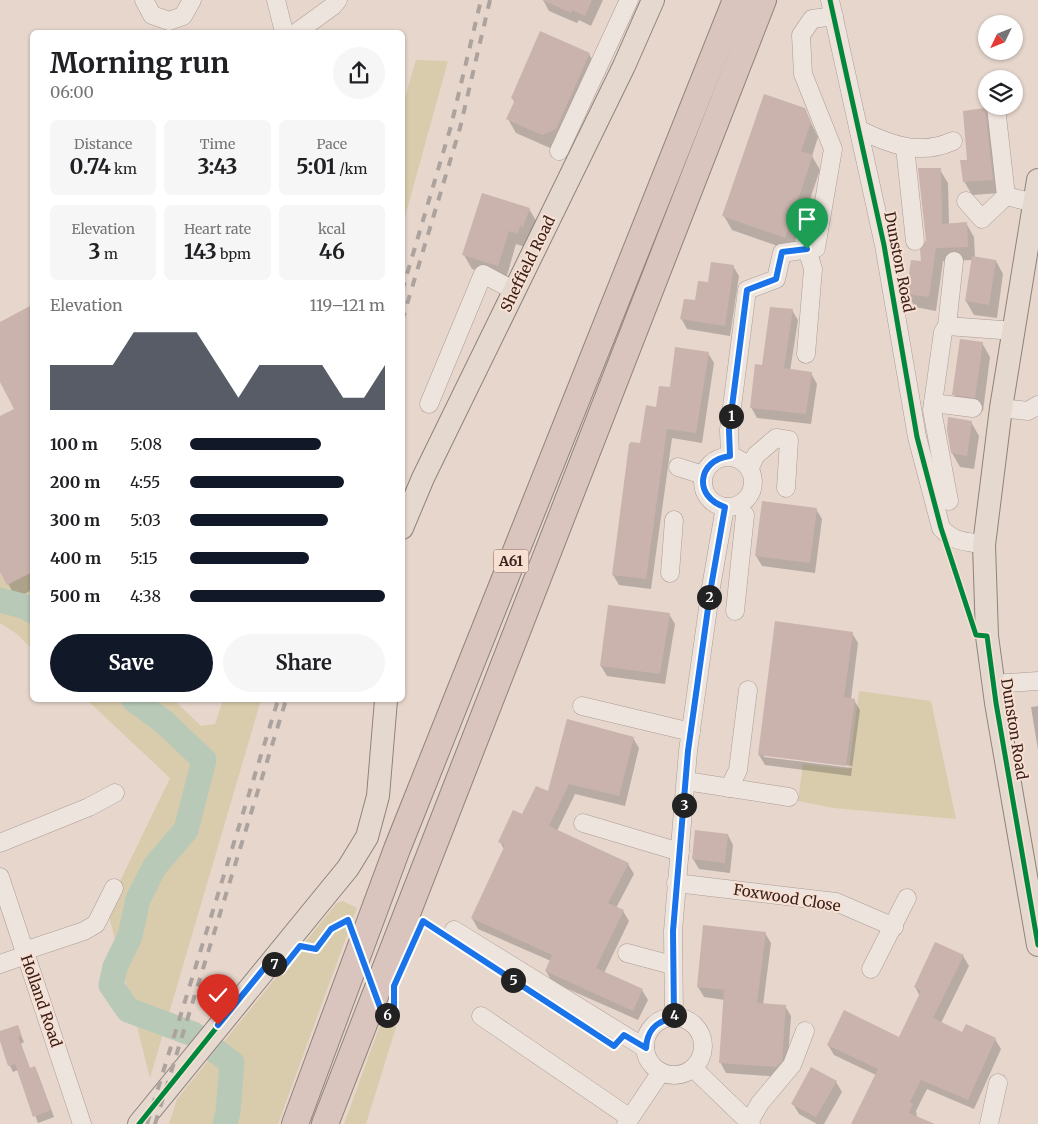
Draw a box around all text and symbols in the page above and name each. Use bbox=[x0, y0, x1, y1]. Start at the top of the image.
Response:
north arrow bbox=[978, 15, 1022, 60]
map controls bbox=[978, 15, 1023, 115]
text: Morning run bbox=[50, 45, 229, 81]
button: share bbox=[333, 47, 385, 99]
button: layers bbox=[978, 70, 1023, 115]
text: 06:00 bbox=[50, 82, 94, 102]
text: Distance bbox=[74, 135, 132, 153]
text: Time bbox=[200, 135, 235, 153]
text: Pace bbox=[317, 135, 347, 153]
text: 0.74 bbox=[69, 153, 111, 180]
text: 3:43 bbox=[198, 153, 237, 180]
text: 5:01 bbox=[296, 153, 336, 180]
text: km bbox=[111, 160, 137, 178]
text: /km bbox=[336, 160, 367, 178]
pin bbox=[786, 198, 828, 249]
icon: arrive bbox=[793, 205, 821, 233]
street label: Dunston Road bbox=[880, 210, 919, 314]
street label: Sheffield Road bbox=[496, 213, 559, 315]
text: Elevation bbox=[71, 220, 135, 238]
text: Heart rate bbox=[184, 220, 251, 238]
text: kcal bbox=[318, 220, 346, 238]
text: 3 bbox=[89, 238, 101, 265]
text: 143 bbox=[184, 238, 217, 265]
text: 46 bbox=[319, 238, 345, 265]
text: m bbox=[101, 245, 118, 263]
text: bpm bbox=[217, 245, 251, 263]
text: Elevation bbox=[50, 295, 123, 315]
text: 119–121 m bbox=[309, 295, 385, 315]
pin: 1 bbox=[718, 404, 744, 428]
text: 1 bbox=[728, 407, 735, 425]
text: 100 m bbox=[50, 434, 98, 454]
text: 5:08 bbox=[130, 434, 162, 454]
text: 200 m bbox=[50, 472, 100, 492]
text: 4:55 bbox=[130, 472, 160, 492]
text: 300 m bbox=[50, 510, 100, 530]
text: 5:03 bbox=[130, 510, 161, 530]
text: 400 m bbox=[50, 548, 101, 568]
text: 5:15 bbox=[130, 548, 158, 568]
road number: A61 bbox=[494, 550, 528, 572]
pin: 2 bbox=[696, 584, 722, 610]
text: 500 m bbox=[50, 586, 100, 606]
text: 4:38 bbox=[130, 586, 161, 606]
text: 2 bbox=[705, 588, 714, 606]
button: Save bbox=[50, 634, 213, 692]
button: Share bbox=[223, 634, 385, 692]
street label: Dunston Road bbox=[997, 677, 1032, 781]
pin: 3 bbox=[672, 792, 696, 818]
text: 3 bbox=[680, 796, 689, 814]
street label: Foxwood Close bbox=[732, 880, 842, 915]
street label: Holland Road bbox=[17, 952, 66, 1050]
pin: 7 bbox=[262, 952, 286, 976]
text: 7 bbox=[270, 955, 279, 973]
pin: 5 bbox=[500, 968, 526, 992]
text: 5 bbox=[509, 971, 518, 989]
pin bbox=[197, 974, 239, 1025]
icon: check bbox=[204, 981, 232, 1009]
pin: 6 bbox=[374, 1002, 400, 1028]
pin: 4 bbox=[662, 1002, 686, 1028]
text: 6 bbox=[383, 1006, 392, 1024]
text: 4 bbox=[670, 1006, 679, 1024]

